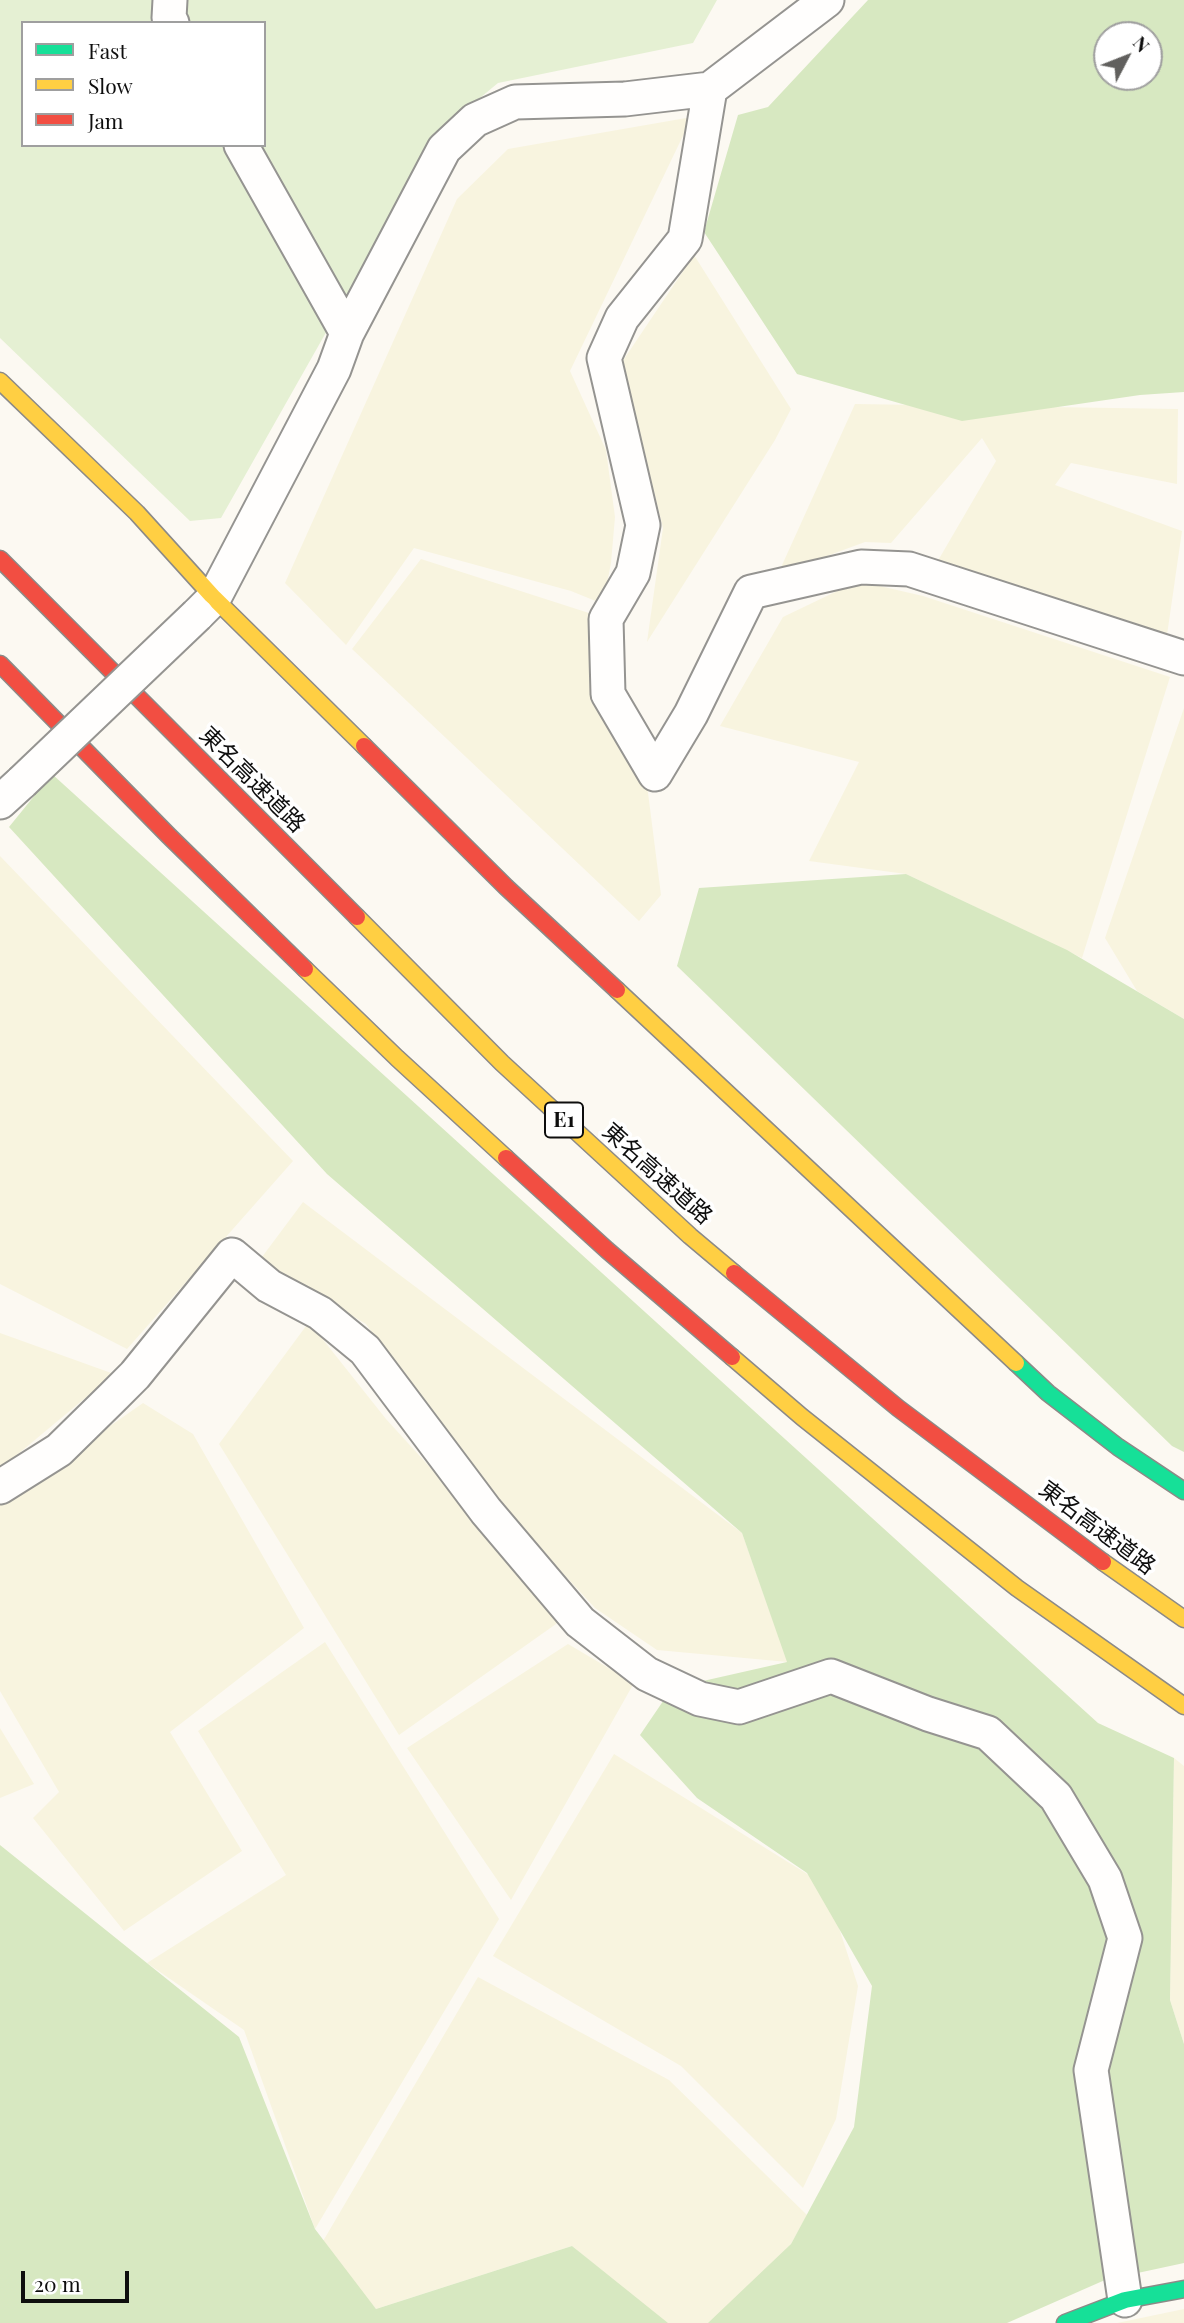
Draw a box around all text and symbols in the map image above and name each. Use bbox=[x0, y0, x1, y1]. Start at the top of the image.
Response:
legend bbox=[21, 21, 266, 147]
north arrow bbox=[1093, 21, 1163, 91]
text: N bbox=[1128, 29, 1156, 57]
text: Fast bbox=[88, 36, 127, 64]
text: Slow bbox=[88, 71, 133, 99]
text: Jam bbox=[88, 106, 124, 134]
street label: 東名高速道路 bbox=[193, 721, 311, 839]
road number: E1 bbox=[545, 1102, 583, 1138]
street label: 東名高速道路 bbox=[596, 1118, 718, 1230]
street label: 東名高速道路 bbox=[1034, 1475, 1160, 1581]
scale bar bbox=[24, 2256, 133, 2300]
text: 20 m bbox=[34, 2269, 81, 2297]

